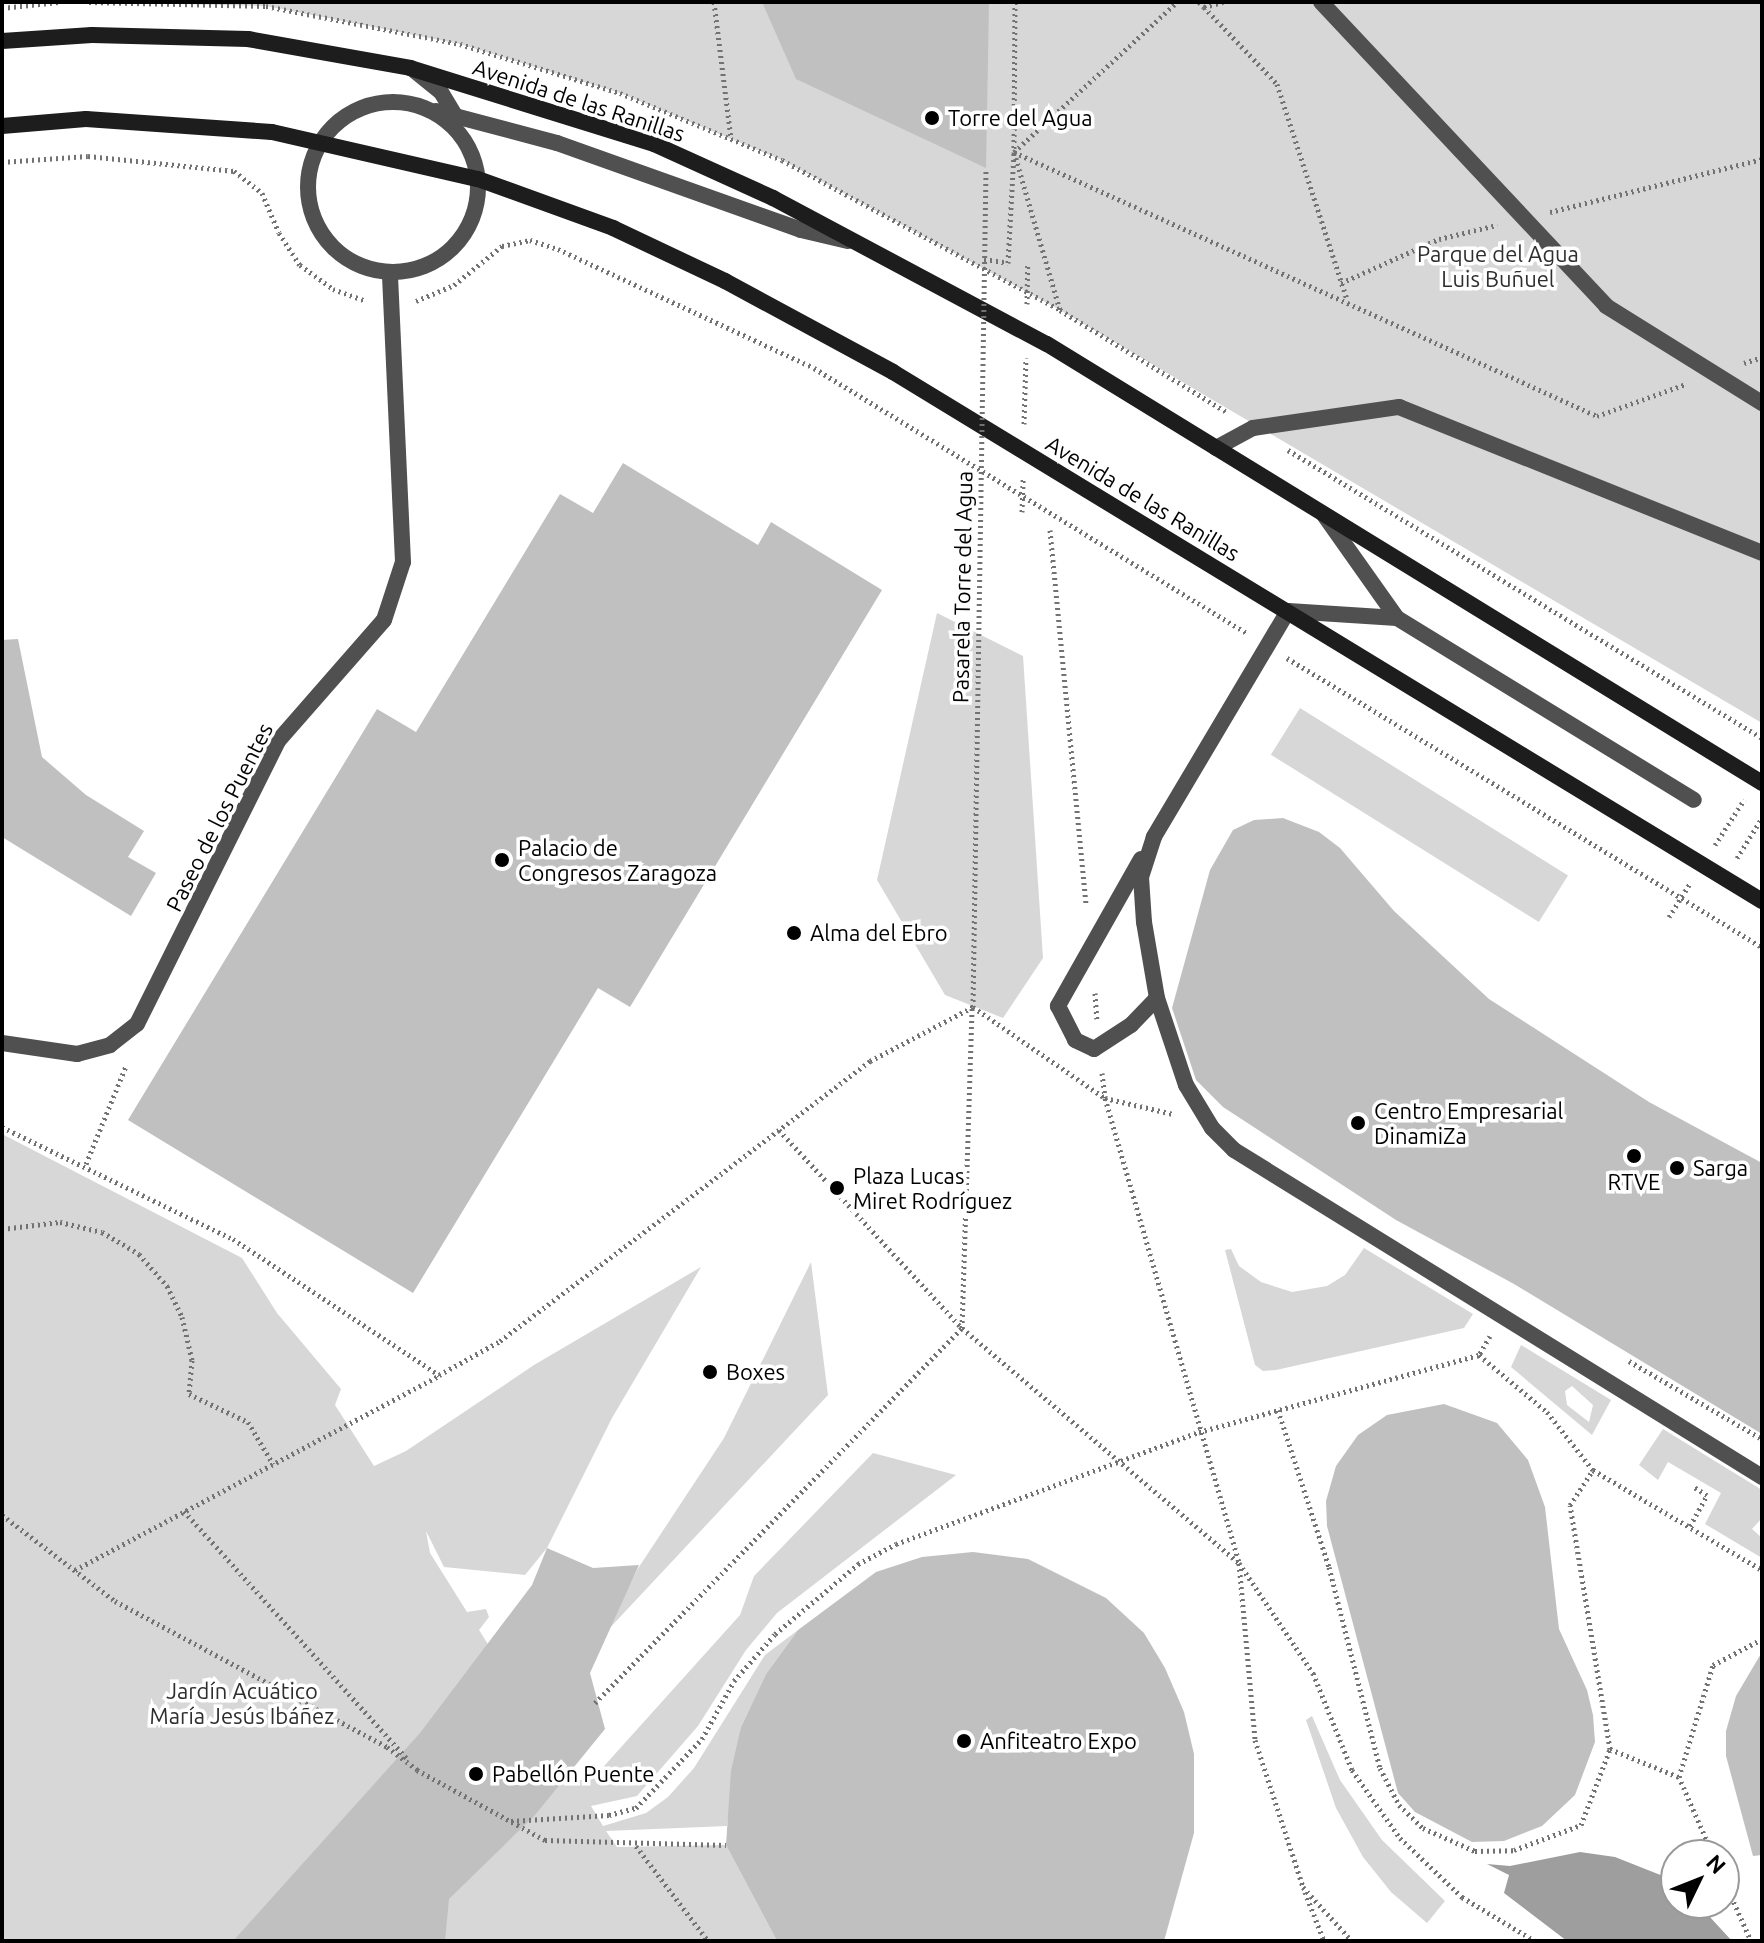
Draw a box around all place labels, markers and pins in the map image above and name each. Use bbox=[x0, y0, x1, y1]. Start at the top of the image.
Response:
place label: Torre del Agua bbox=[948, 105, 1092, 131]
marker: Torre del Agua bbox=[923, 109, 941, 127]
place label: Palacio de Congresos Zaragoza bbox=[518, 834, 717, 886]
marker: Palacio de Congresos Zaragoza bbox=[493, 851, 511, 869]
place label: Alma del Ebro bbox=[810, 920, 948, 946]
marker: Alma del Ebro bbox=[785, 924, 803, 942]
place label: Centro Empresarial DinamiZa bbox=[1374, 1097, 1563, 1148]
marker: Centro Empresarial DinamiZa bbox=[1349, 1114, 1367, 1132]
marker: RTVE bbox=[1625, 1147, 1643, 1165]
place label: Sarga bbox=[1693, 1155, 1748, 1181]
marker: Sarga bbox=[1668, 1159, 1686, 1177]
place label: Plaza Lucas Miret Rodríguez bbox=[853, 1162, 1012, 1214]
place label: RTVE bbox=[1608, 1169, 1660, 1195]
marker: Plaza Lucas Miret Rodríguez bbox=[828, 1179, 846, 1197]
place label: Boxes bbox=[726, 1359, 785, 1385]
marker: Boxes bbox=[701, 1363, 719, 1381]
place label: Anfiteatro Expo bbox=[980, 1728, 1137, 1754]
marker: Anfiteatro Expo bbox=[955, 1732, 973, 1750]
place label: Pabellón Puente bbox=[492, 1761, 654, 1787]
marker: Pabellón Puente bbox=[467, 1765, 485, 1783]

